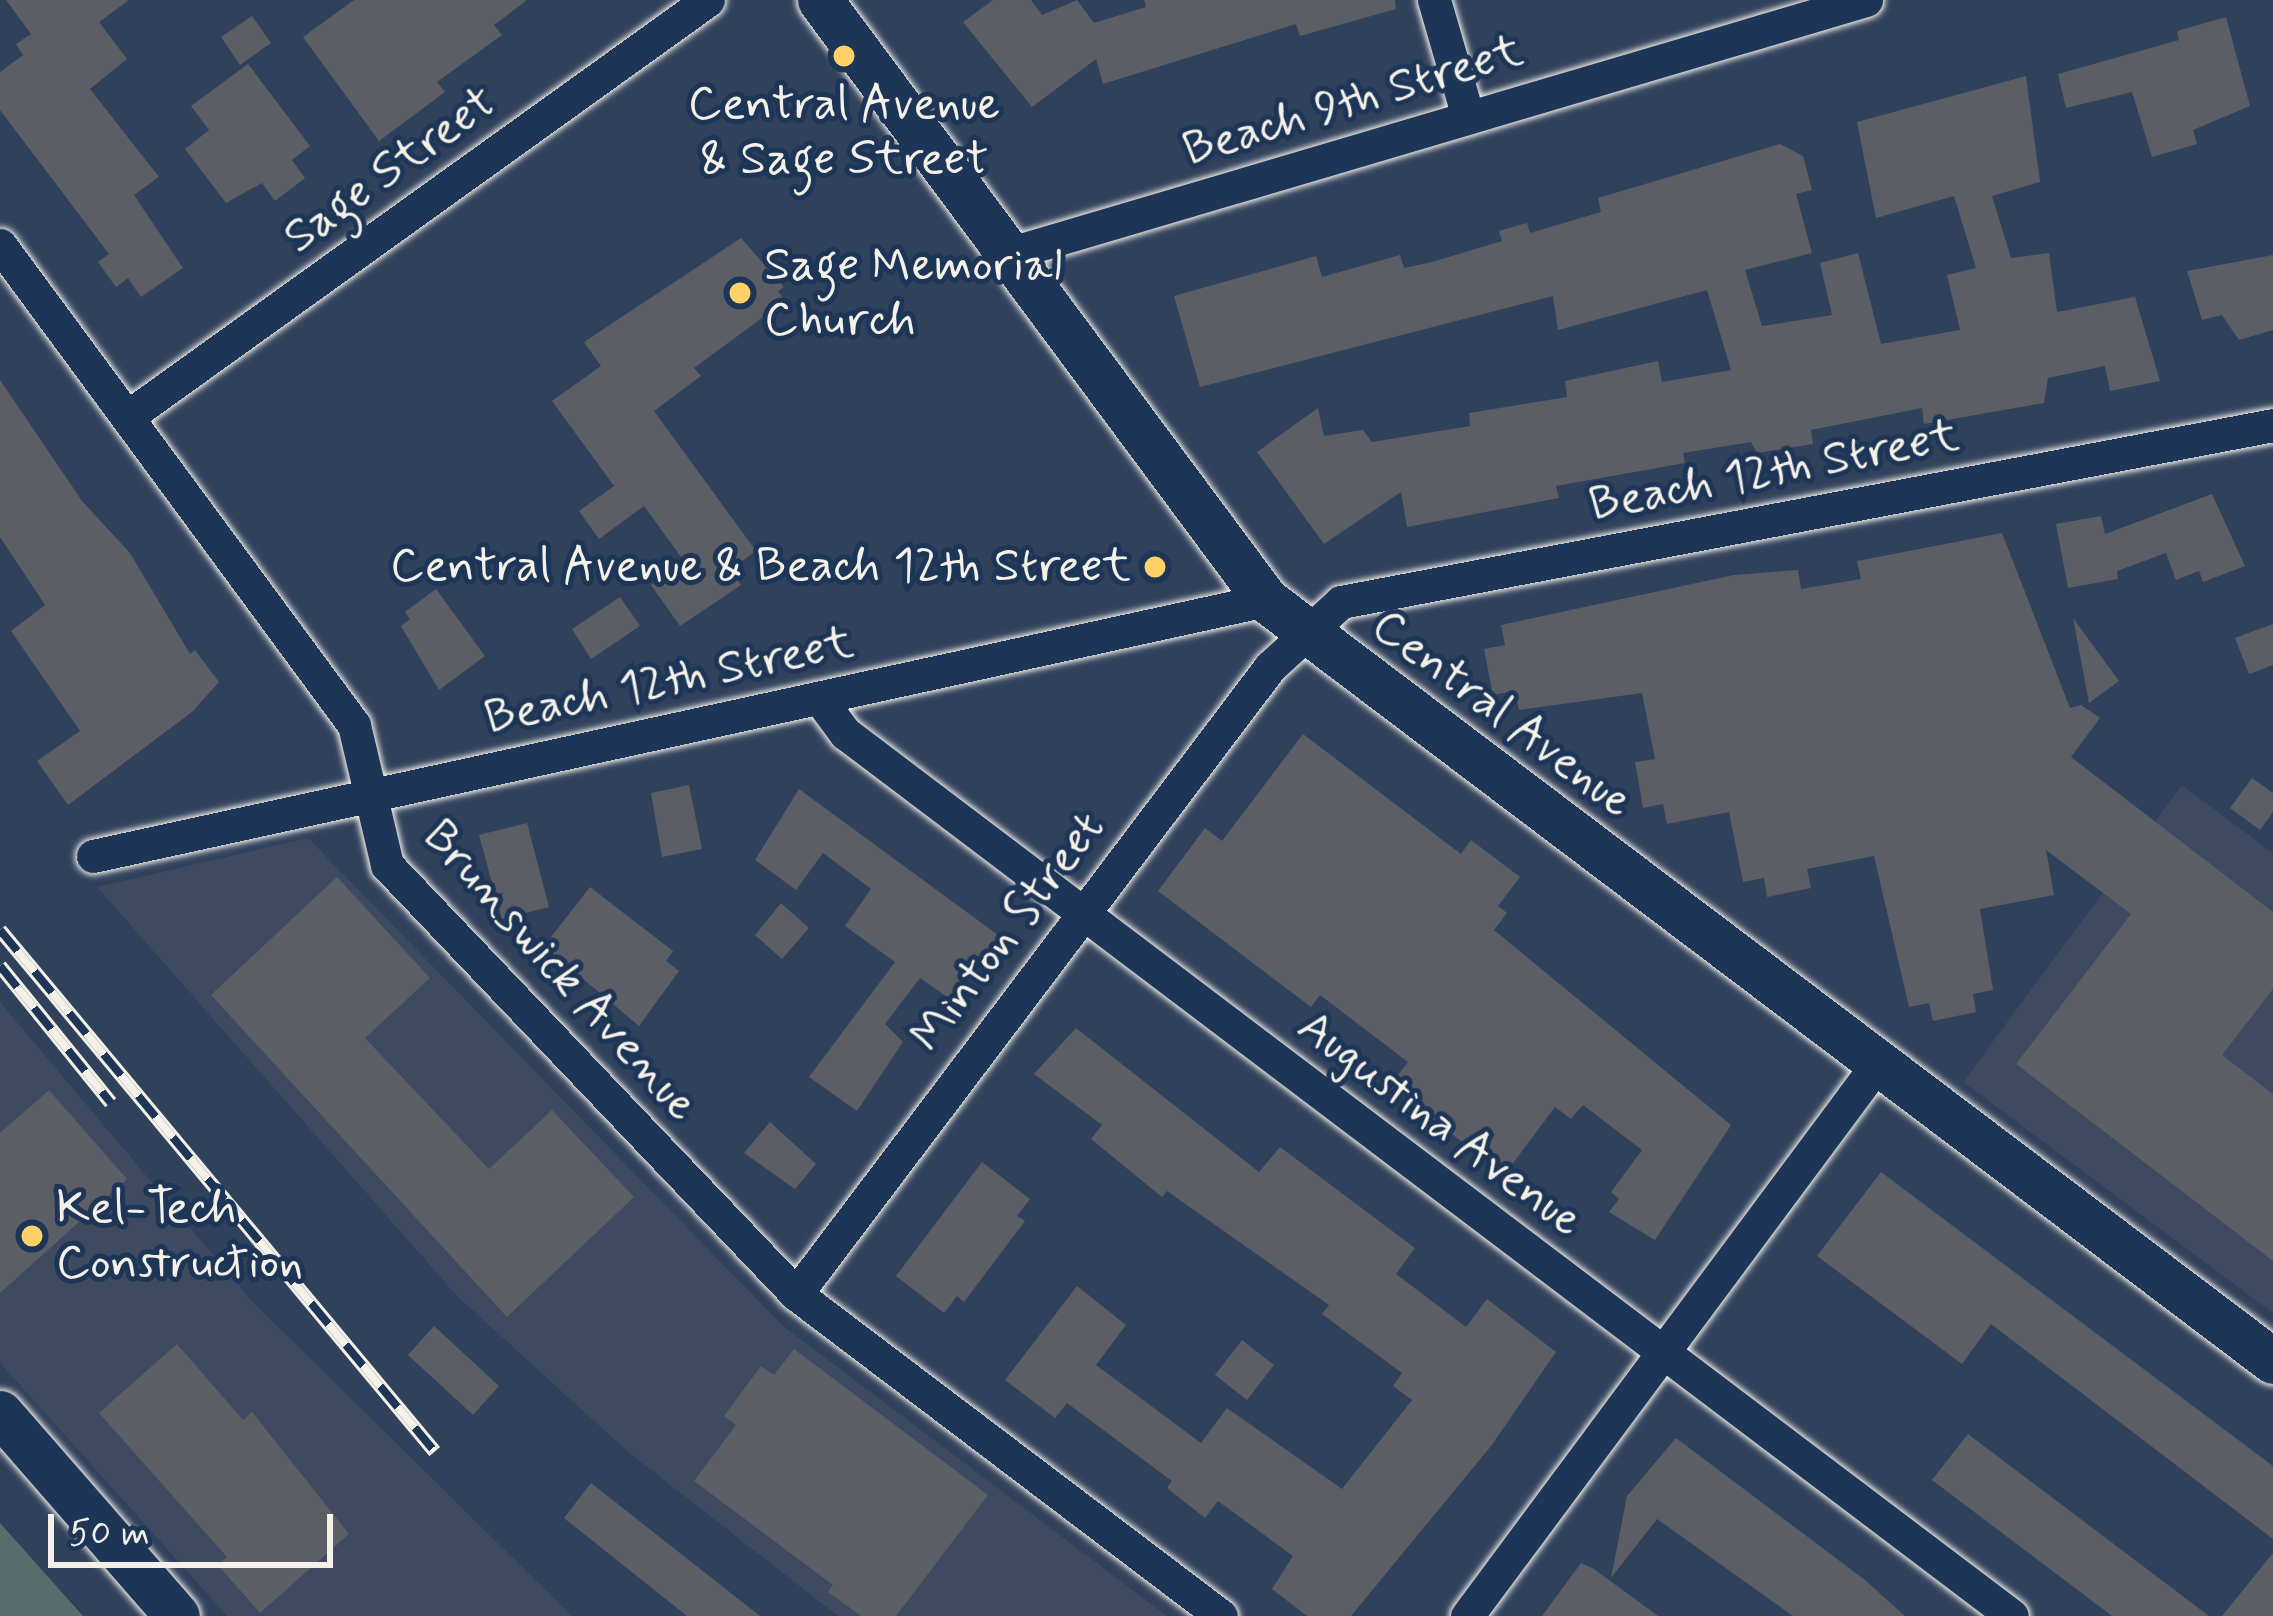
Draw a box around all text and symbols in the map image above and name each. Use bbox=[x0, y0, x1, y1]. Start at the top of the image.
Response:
street label: Beach 9th Street bbox=[1176, 22, 1530, 180]
marker: Central Avenue & Sage Street bbox=[831, 43, 857, 69]
street label: Sage Street bbox=[274, 74, 506, 266]
place label: Central Avenue & Sage Street bbox=[682, 75, 1006, 188]
place label: Sage Memorial Church bbox=[764, 236, 1075, 349]
marker: Sage Memorial Church bbox=[727, 280, 753, 306]
street label: Beach 12th Street bbox=[1584, 407, 1964, 535]
place label: Central Avenue & Beach 12th Street bbox=[378, 538, 1131, 596]
marker: Central Avenue & Beach 12th Street bbox=[1142, 554, 1168, 580]
street label: Central Avenue bbox=[1355, 593, 1649, 835]
street label: Beach 12th Street bbox=[480, 614, 858, 748]
street label: Minton Street bbox=[897, 797, 1119, 1067]
street label: Brunswick Avenue bbox=[411, 810, 709, 1132]
street label: Augustina Avenue bbox=[1283, 996, 1597, 1252]
place label: Kel-Tech Construction bbox=[56, 1179, 303, 1292]
marker: Kel-Tech Construction bbox=[19, 1223, 45, 1249]
scale bar bbox=[54, 1490, 339, 1564]
text: 50 m bbox=[69, 1511, 150, 1558]

